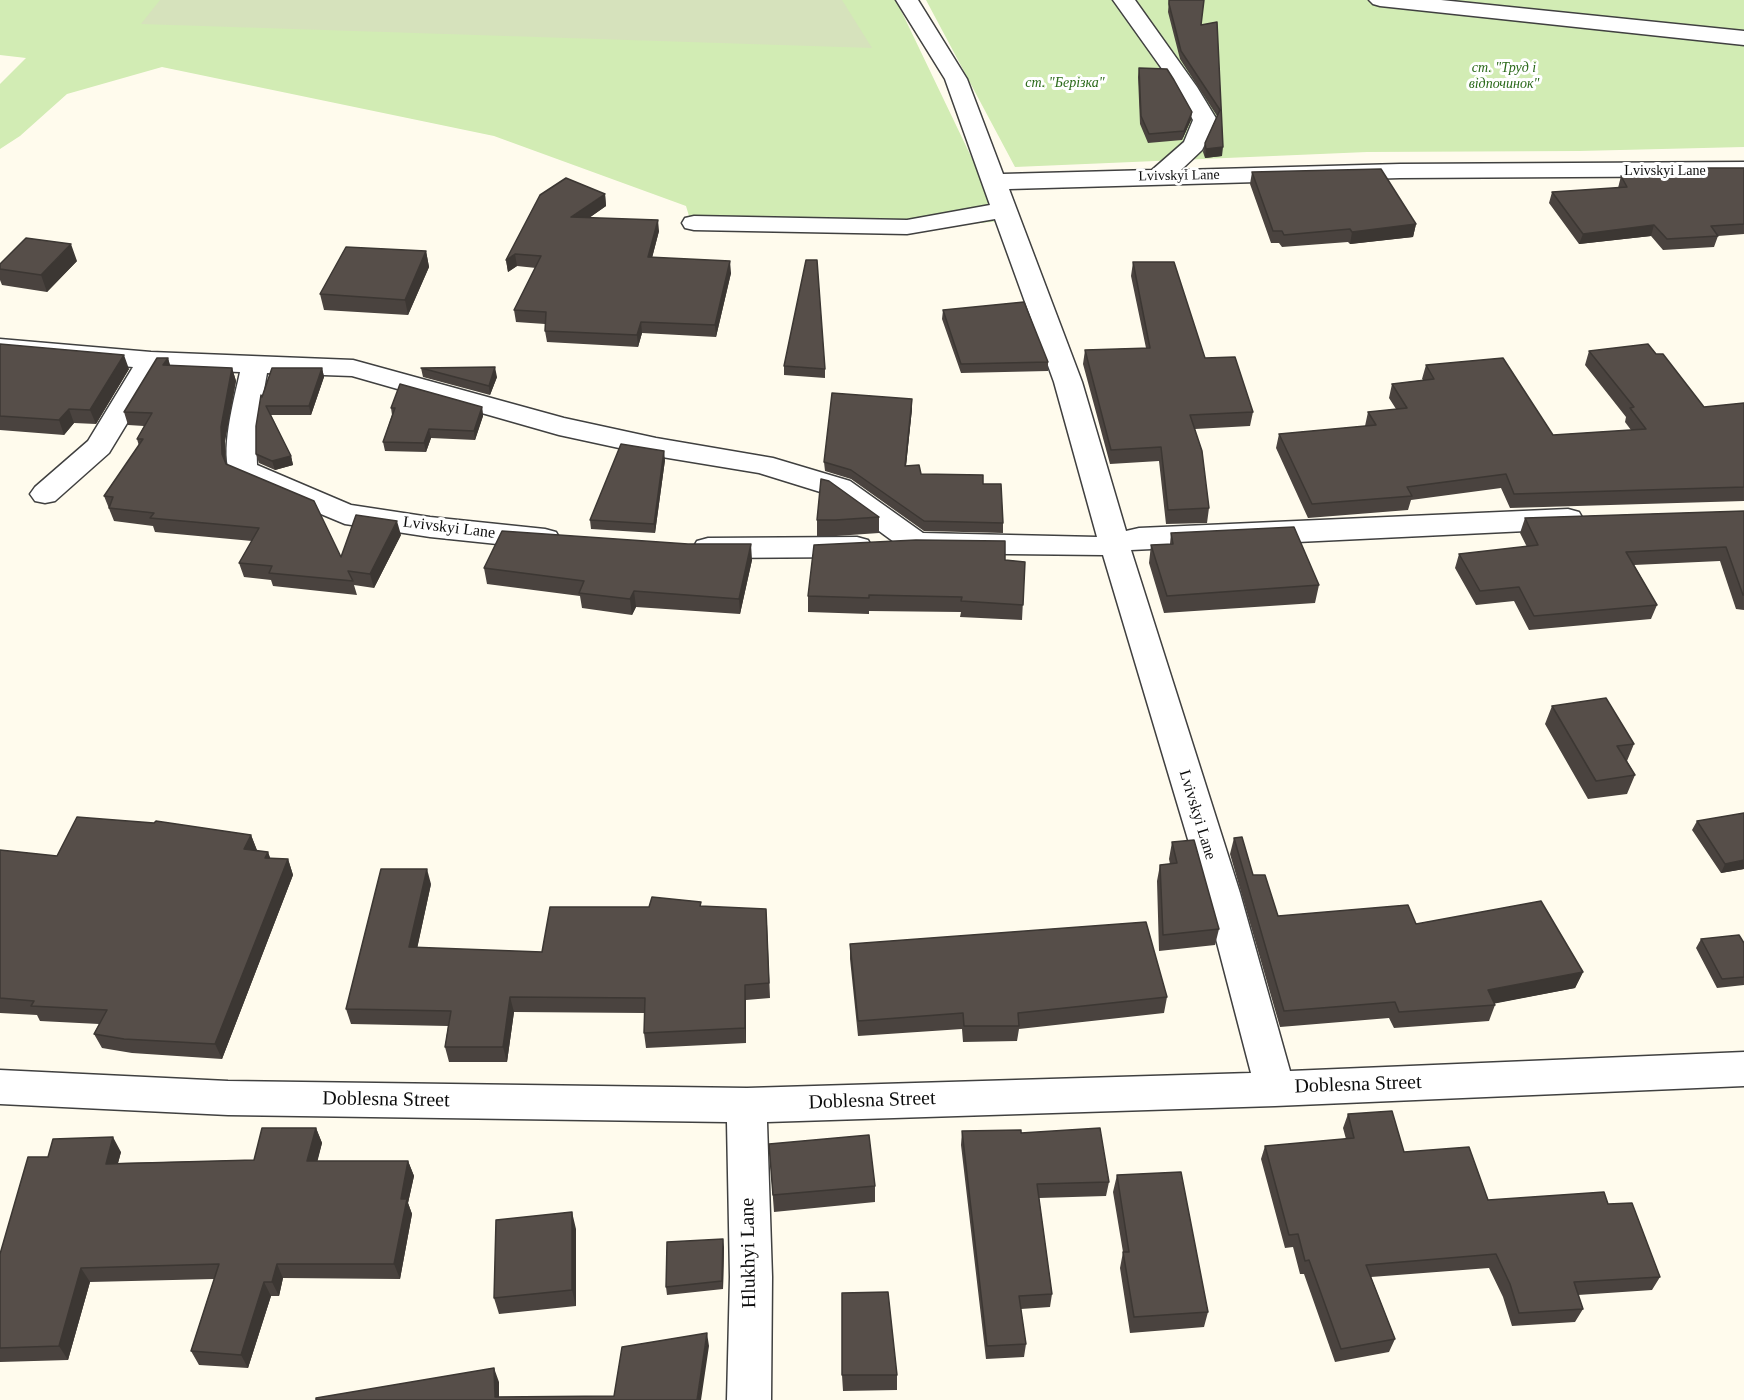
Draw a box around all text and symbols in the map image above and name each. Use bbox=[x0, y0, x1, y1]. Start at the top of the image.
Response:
park label: ст. "Труд і відпочинок" bbox=[1469, 60, 1539, 92]
park label: ст. "Берізка" bbox=[1025, 75, 1105, 91]
street label: Lvivskyi Lane bbox=[1624, 163, 1706, 179]
street label: Lvivskyi Lane bbox=[1138, 167, 1220, 185]
street label: Lvivskyi Lane bbox=[402, 513, 496, 543]
street label: Lvivskyi Lane bbox=[1174, 768, 1220, 862]
street label: Doblesna Street bbox=[1294, 1071, 1422, 1099]
street label: Doblesna Street bbox=[322, 1087, 450, 1113]
street label: Doblesna Street bbox=[808, 1087, 936, 1115]
street label: Hlukhyi Lane bbox=[736, 1198, 762, 1308]

